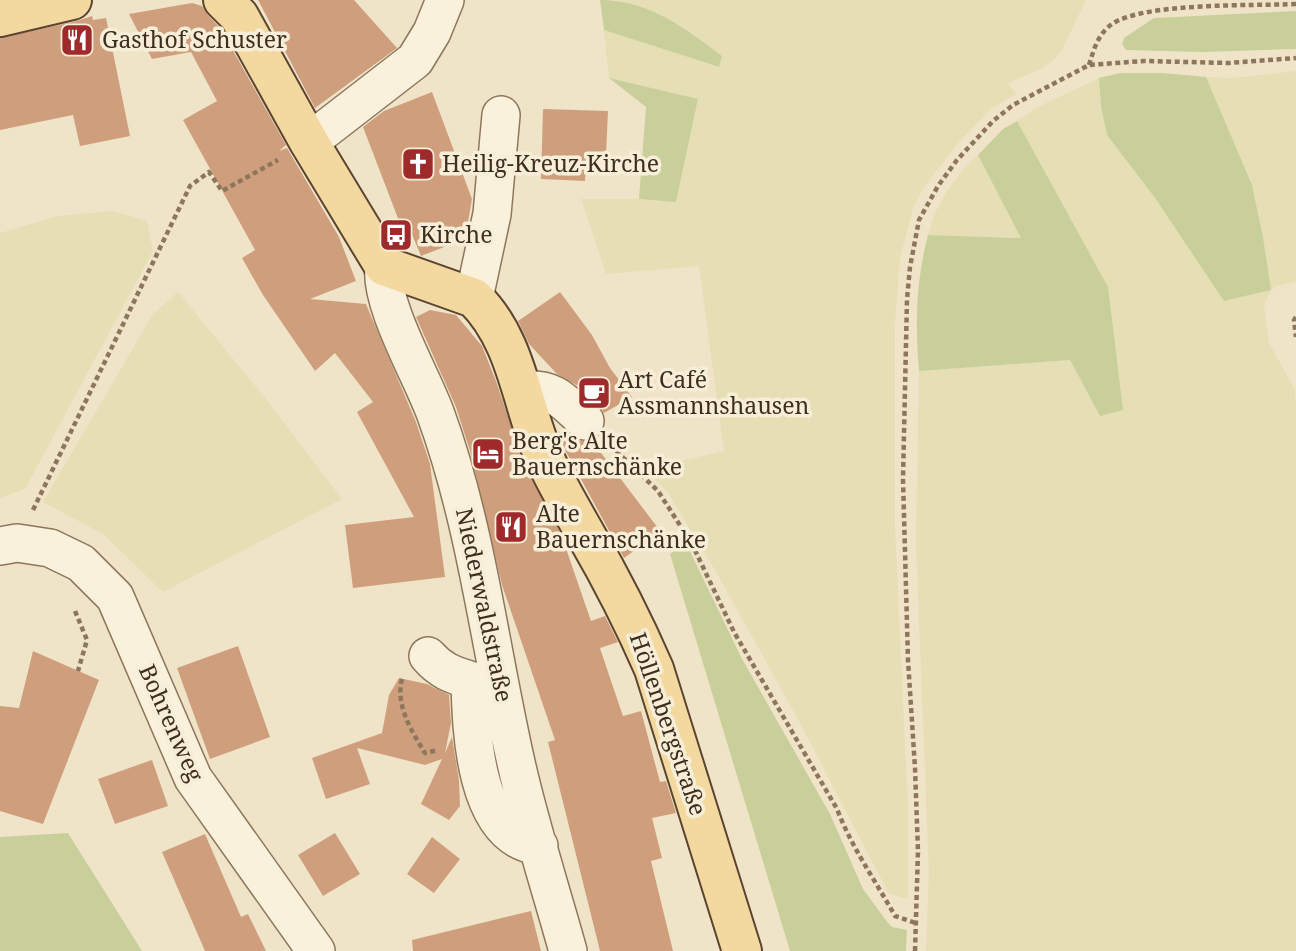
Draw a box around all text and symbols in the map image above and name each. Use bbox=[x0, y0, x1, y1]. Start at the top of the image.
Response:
restaurant icon: Gasthof Schuster bbox=[58, 21, 96, 59]
place label: Gasthof Schuster bbox=[102, 23, 287, 55]
church icon: Heilig-Kreuz-Kirche bbox=[399, 145, 437, 183]
place label: Heilig-Kreuz-Kirche bbox=[442, 147, 659, 179]
bus stop icon: Kirche bbox=[377, 216, 415, 254]
place label: Kirche bbox=[420, 218, 493, 250]
place label: Art Café Assmannshausen bbox=[618, 363, 810, 421]
cafe icon: Art Café Assmannshausen bbox=[575, 374, 613, 412]
place label: Berg's Alte Bauernschänke bbox=[512, 424, 682, 482]
hotel icon: Berg's Alte Bauernschänke bbox=[469, 435, 507, 473]
place label: Alte Bauernschänke bbox=[536, 497, 706, 555]
street label: Niederwaldstraße bbox=[449, 505, 521, 705]
restaurant icon: Alte Bauernschänke bbox=[492, 508, 530, 546]
street label: Höllenbergstraße bbox=[623, 628, 715, 819]
street label: Bohrenweg bbox=[132, 659, 212, 787]

